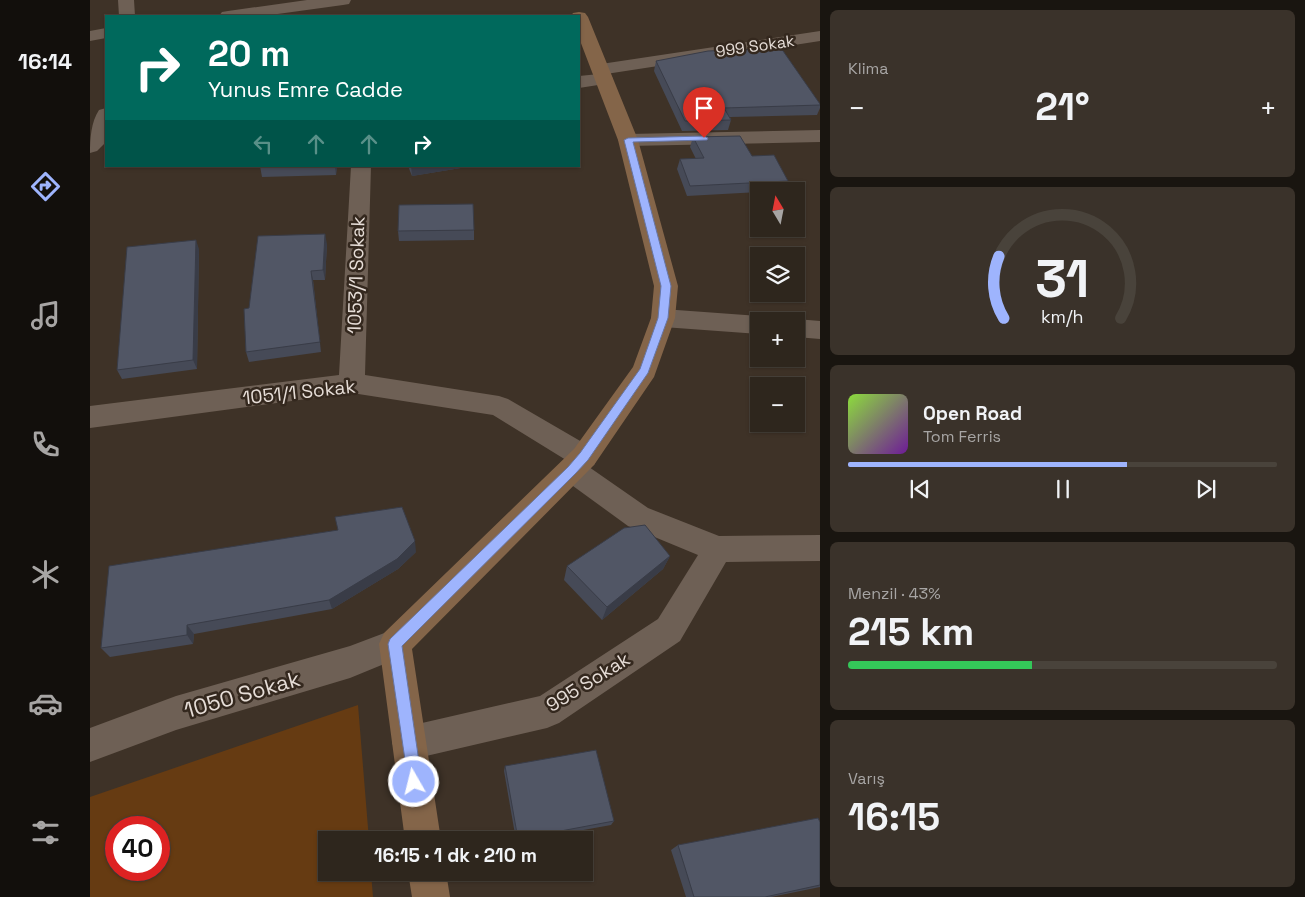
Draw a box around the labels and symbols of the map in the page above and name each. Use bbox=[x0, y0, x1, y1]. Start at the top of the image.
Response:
street label: 999 Sokak bbox=[714, 30, 796, 62]
pin bbox=[683, 87, 725, 138]
north arrow bbox=[750, 182, 805, 238]
street label: 1053/1 Sokak bbox=[341, 216, 371, 334]
street label: 1051/1 Sokak bbox=[241, 374, 357, 410]
street label: 995 Sokak bbox=[541, 646, 635, 718]
street label: 1050 Sokak bbox=[181, 664, 303, 724]
position arrow bbox=[387, 755, 439, 807]
speed limit sign: 40 bbox=[105, 816, 170, 881]

